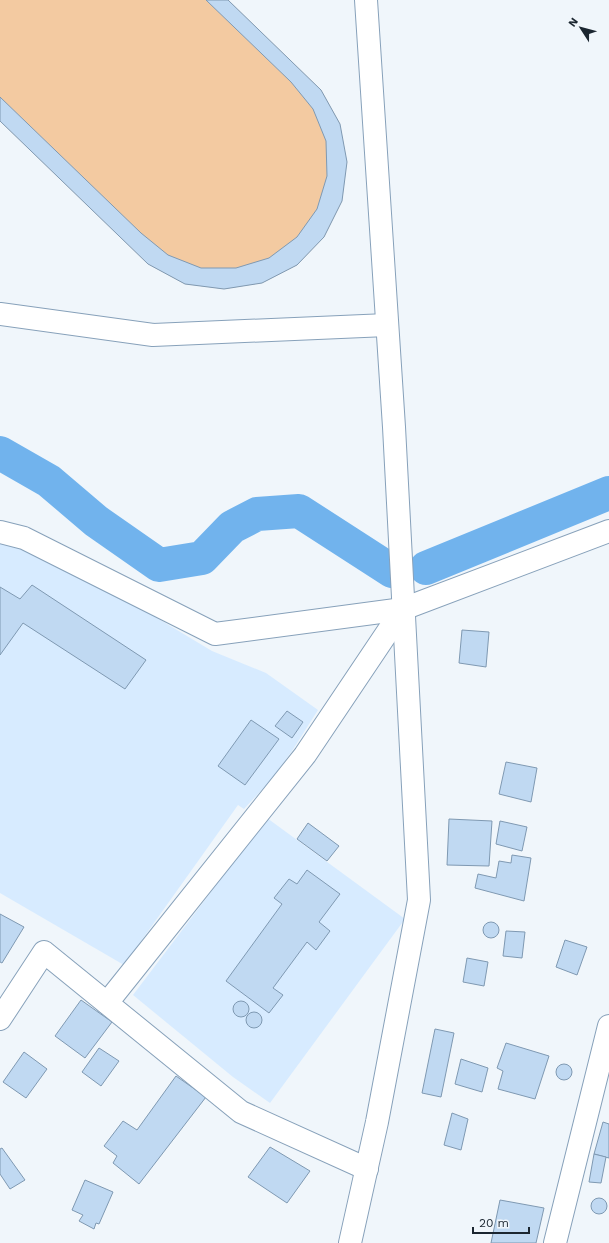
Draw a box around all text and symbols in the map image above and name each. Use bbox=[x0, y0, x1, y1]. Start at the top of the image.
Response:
north arrow bbox=[561, 8, 601, 48]
text: N bbox=[566, 15, 581, 30]
scale bar bbox=[473, 1209, 529, 1235]
text: 20 m bbox=[479, 1216, 509, 1230]

